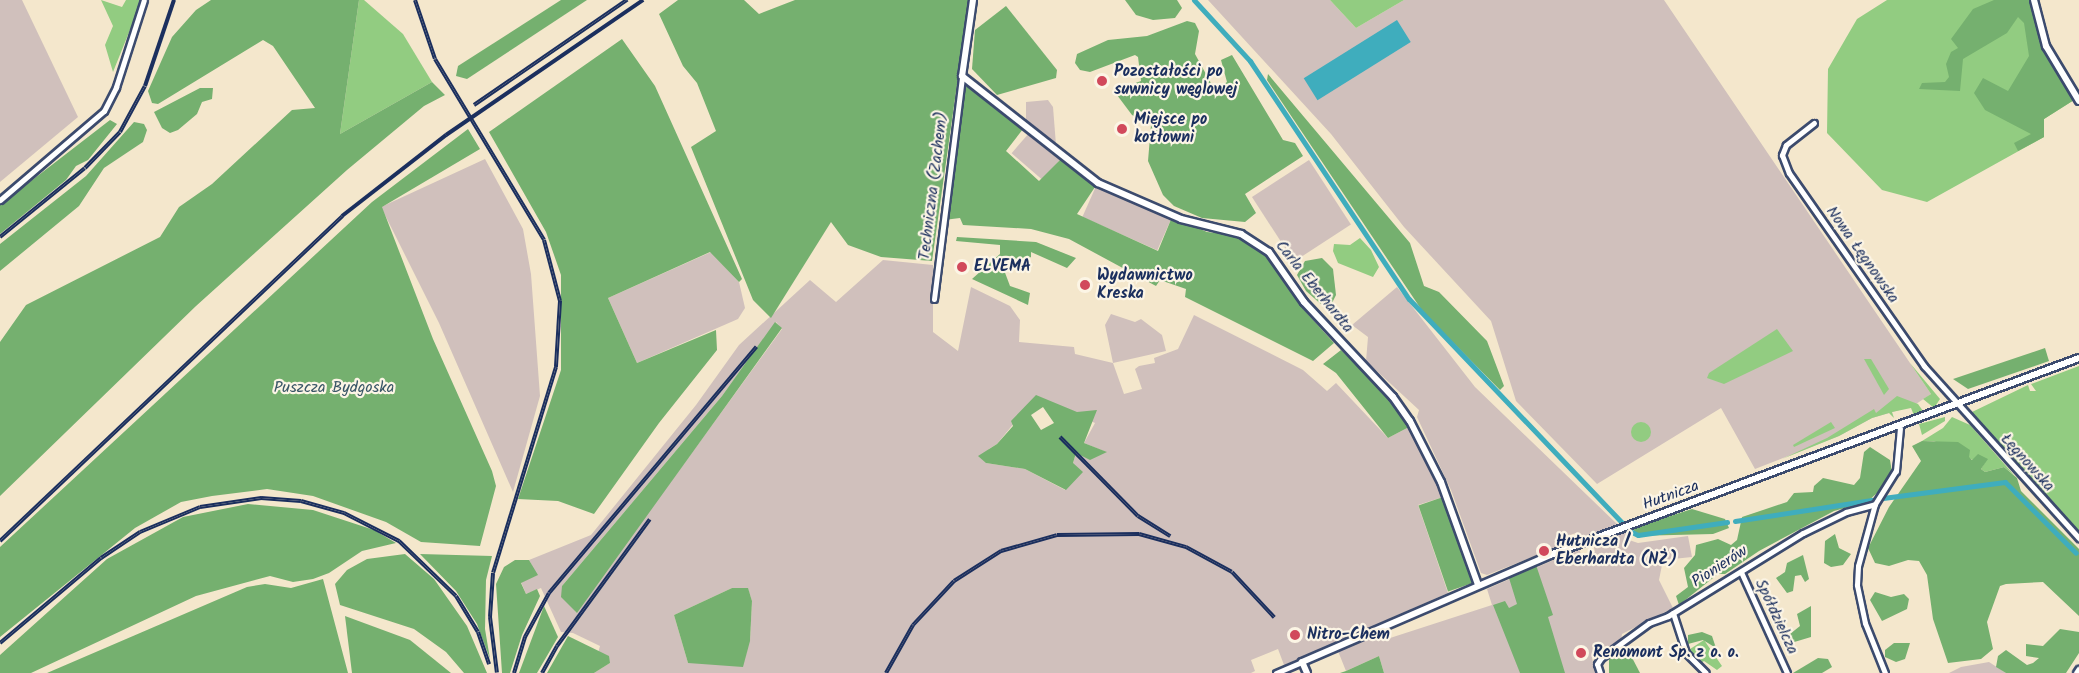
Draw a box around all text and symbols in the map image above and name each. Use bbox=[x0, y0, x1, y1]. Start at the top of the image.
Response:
place label: Pozostałości po suwnicy węglowej bbox=[1114, 62, 1237, 100]
marker: Pozostałości po suwnicy węglowej bbox=[1095, 74, 1109, 88]
place label: Miejsce po kotłowni bbox=[1134, 110, 1207, 148]
street label: Techniczna (Zachem) bbox=[915, 111, 953, 261]
marker: Miejsce po kotłowni bbox=[1115, 122, 1129, 136]
street label: Nowa Łęgnowska bbox=[1821, 203, 1903, 307]
street label: Carla Eberhardta bbox=[1271, 237, 1357, 337]
place label: ELVEMA bbox=[974, 257, 1031, 277]
marker: ELVEMA bbox=[955, 260, 969, 274]
place label: Wydawnictwo Kreska bbox=[1097, 266, 1193, 304]
marker: Wydawnictwo Kreska bbox=[1078, 278, 1092, 292]
park label: Puszcza Bydgoska bbox=[274, 378, 394, 398]
street label: Łęgnowska bbox=[1996, 430, 2058, 496]
street label: Hutnicza bbox=[1640, 477, 1702, 515]
place label: Hutnicza / Eberhardta (NŻ) bbox=[1556, 532, 1677, 570]
street label: Pionierów bbox=[1689, 542, 1751, 592]
marker: Hutnicza / Eberhardta (NŻ) bbox=[1537, 544, 1551, 558]
street label: Spółdzielcza bbox=[1750, 576, 1802, 658]
place label: Nitro-Chem bbox=[1307, 625, 1390, 645]
marker: Nitro-Chem bbox=[1288, 628, 1302, 642]
place label: Renomont Sp. z o. o. bbox=[1593, 643, 1739, 663]
marker: Renomont Sp. z o. o. bbox=[1574, 646, 1588, 660]

